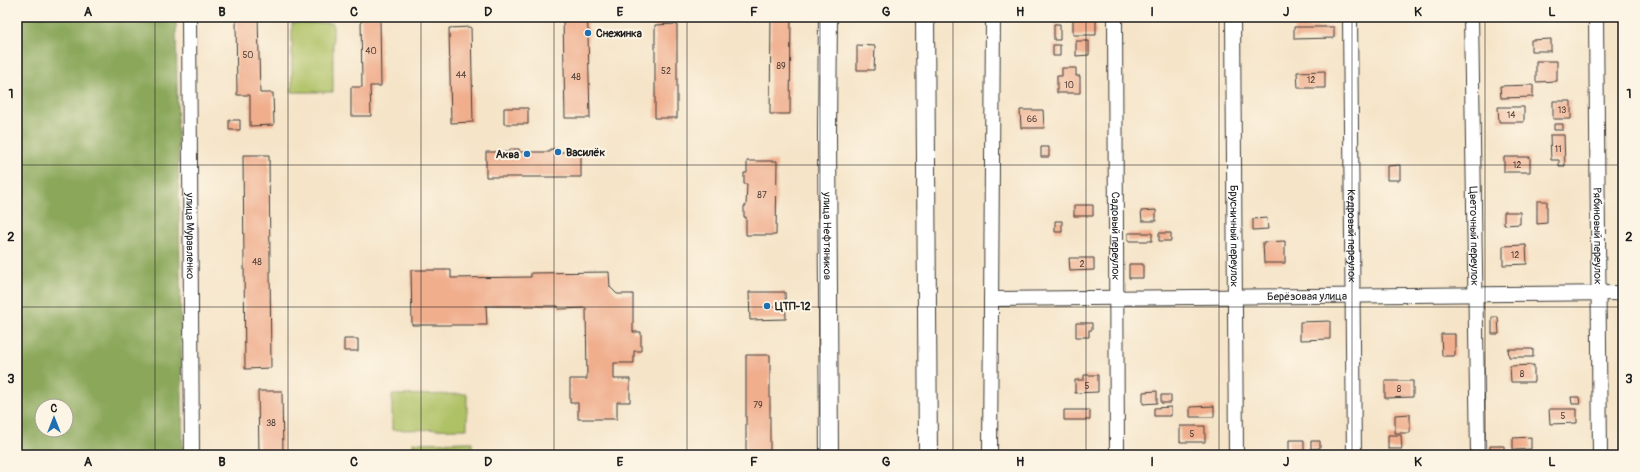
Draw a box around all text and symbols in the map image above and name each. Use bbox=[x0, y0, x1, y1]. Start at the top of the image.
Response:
text: A bbox=[84, 4, 93, 20]
text: B bbox=[218, 4, 226, 20]
text: C bbox=[350, 4, 358, 20]
text: D bbox=[484, 4, 492, 20]
text: E bbox=[617, 4, 624, 20]
text: F bbox=[750, 4, 758, 20]
text: G bbox=[882, 4, 891, 20]
text: H bbox=[1016, 4, 1024, 20]
text: I bbox=[1150, 4, 1154, 20]
text: J bbox=[1283, 4, 1289, 20]
text: K bbox=[1414, 4, 1422, 20]
text: L bbox=[1548, 4, 1556, 20]
place label: Снежинка bbox=[596, 27, 642, 40]
marker: Снежинка bbox=[583, 28, 593, 38]
house number: 40 bbox=[365, 46, 377, 57]
house number: 50 bbox=[242, 50, 254, 61]
house number: 89 bbox=[776, 61, 786, 72]
house number: 52 bbox=[661, 66, 671, 77]
house number: 44 bbox=[456, 70, 467, 81]
house number: 48 bbox=[571, 72, 581, 83]
house number: 12 bbox=[1307, 75, 1315, 86]
house number: 10 bbox=[1064, 80, 1074, 91]
text: 1 bbox=[8, 86, 14, 102]
text: 1 bbox=[1626, 86, 1632, 102]
house number: 13 bbox=[1558, 105, 1566, 116]
house number: 14 bbox=[1507, 110, 1516, 121]
house number: 66 bbox=[1027, 114, 1037, 125]
house number: 11 bbox=[1554, 144, 1562, 155]
place label: Василёк bbox=[566, 146, 606, 159]
marker: Василёк bbox=[553, 147, 563, 157]
place label: Аква bbox=[496, 148, 519, 161]
marker: Аква bbox=[522, 149, 532, 159]
house number: 12 bbox=[1513, 160, 1521, 171]
street label: Брусничный переулок bbox=[1228, 185, 1241, 287]
street label: Цветочный переулок bbox=[1467, 186, 1482, 286]
street label: Рябиновый переулок bbox=[1591, 187, 1605, 285]
street label: Кедровый переулок bbox=[1345, 189, 1359, 283]
house number: 87 bbox=[757, 190, 767, 201]
street label: улица Нефтяников bbox=[821, 191, 834, 280]
street label: улица Муравленко bbox=[184, 192, 197, 279]
street label: Садовый переулок bbox=[1109, 192, 1123, 281]
text: 2 bbox=[7, 229, 15, 245]
text: 2 bbox=[1625, 229, 1633, 245]
house number: 12 bbox=[1511, 250, 1519, 261]
house number: 48 bbox=[252, 257, 262, 268]
house number: 2 bbox=[1079, 259, 1085, 270]
street label: Берёзовая улица bbox=[1267, 289, 1347, 303]
place label: ЦТП-12 bbox=[775, 300, 811, 313]
marker: ЦТП-12 bbox=[762, 301, 772, 311]
house number: 8 bbox=[1520, 369, 1525, 380]
text: 3 bbox=[7, 371, 15, 387]
text: 3 bbox=[1625, 371, 1633, 387]
house number: 5 bbox=[1085, 381, 1090, 392]
house number: 8 bbox=[1397, 384, 1402, 395]
north arrow bbox=[34, 398, 74, 438]
house number: 79 bbox=[753, 400, 763, 411]
text: С bbox=[51, 402, 58, 415]
house number: 5 bbox=[1561, 411, 1566, 422]
house number: 38 bbox=[266, 418, 276, 429]
house number: 5 bbox=[1190, 429, 1195, 440]
text: A bbox=[84, 454, 93, 470]
text: B bbox=[218, 454, 226, 470]
text: C bbox=[350, 454, 358, 470]
text: D bbox=[484, 454, 492, 470]
text: E bbox=[617, 454, 624, 470]
text: F bbox=[750, 454, 758, 470]
text: G bbox=[882, 454, 891, 470]
text: H bbox=[1016, 454, 1024, 470]
text: I bbox=[1150, 454, 1154, 470]
text: J bbox=[1283, 454, 1289, 470]
text: K bbox=[1414, 454, 1422, 470]
text: L bbox=[1548, 454, 1556, 470]

